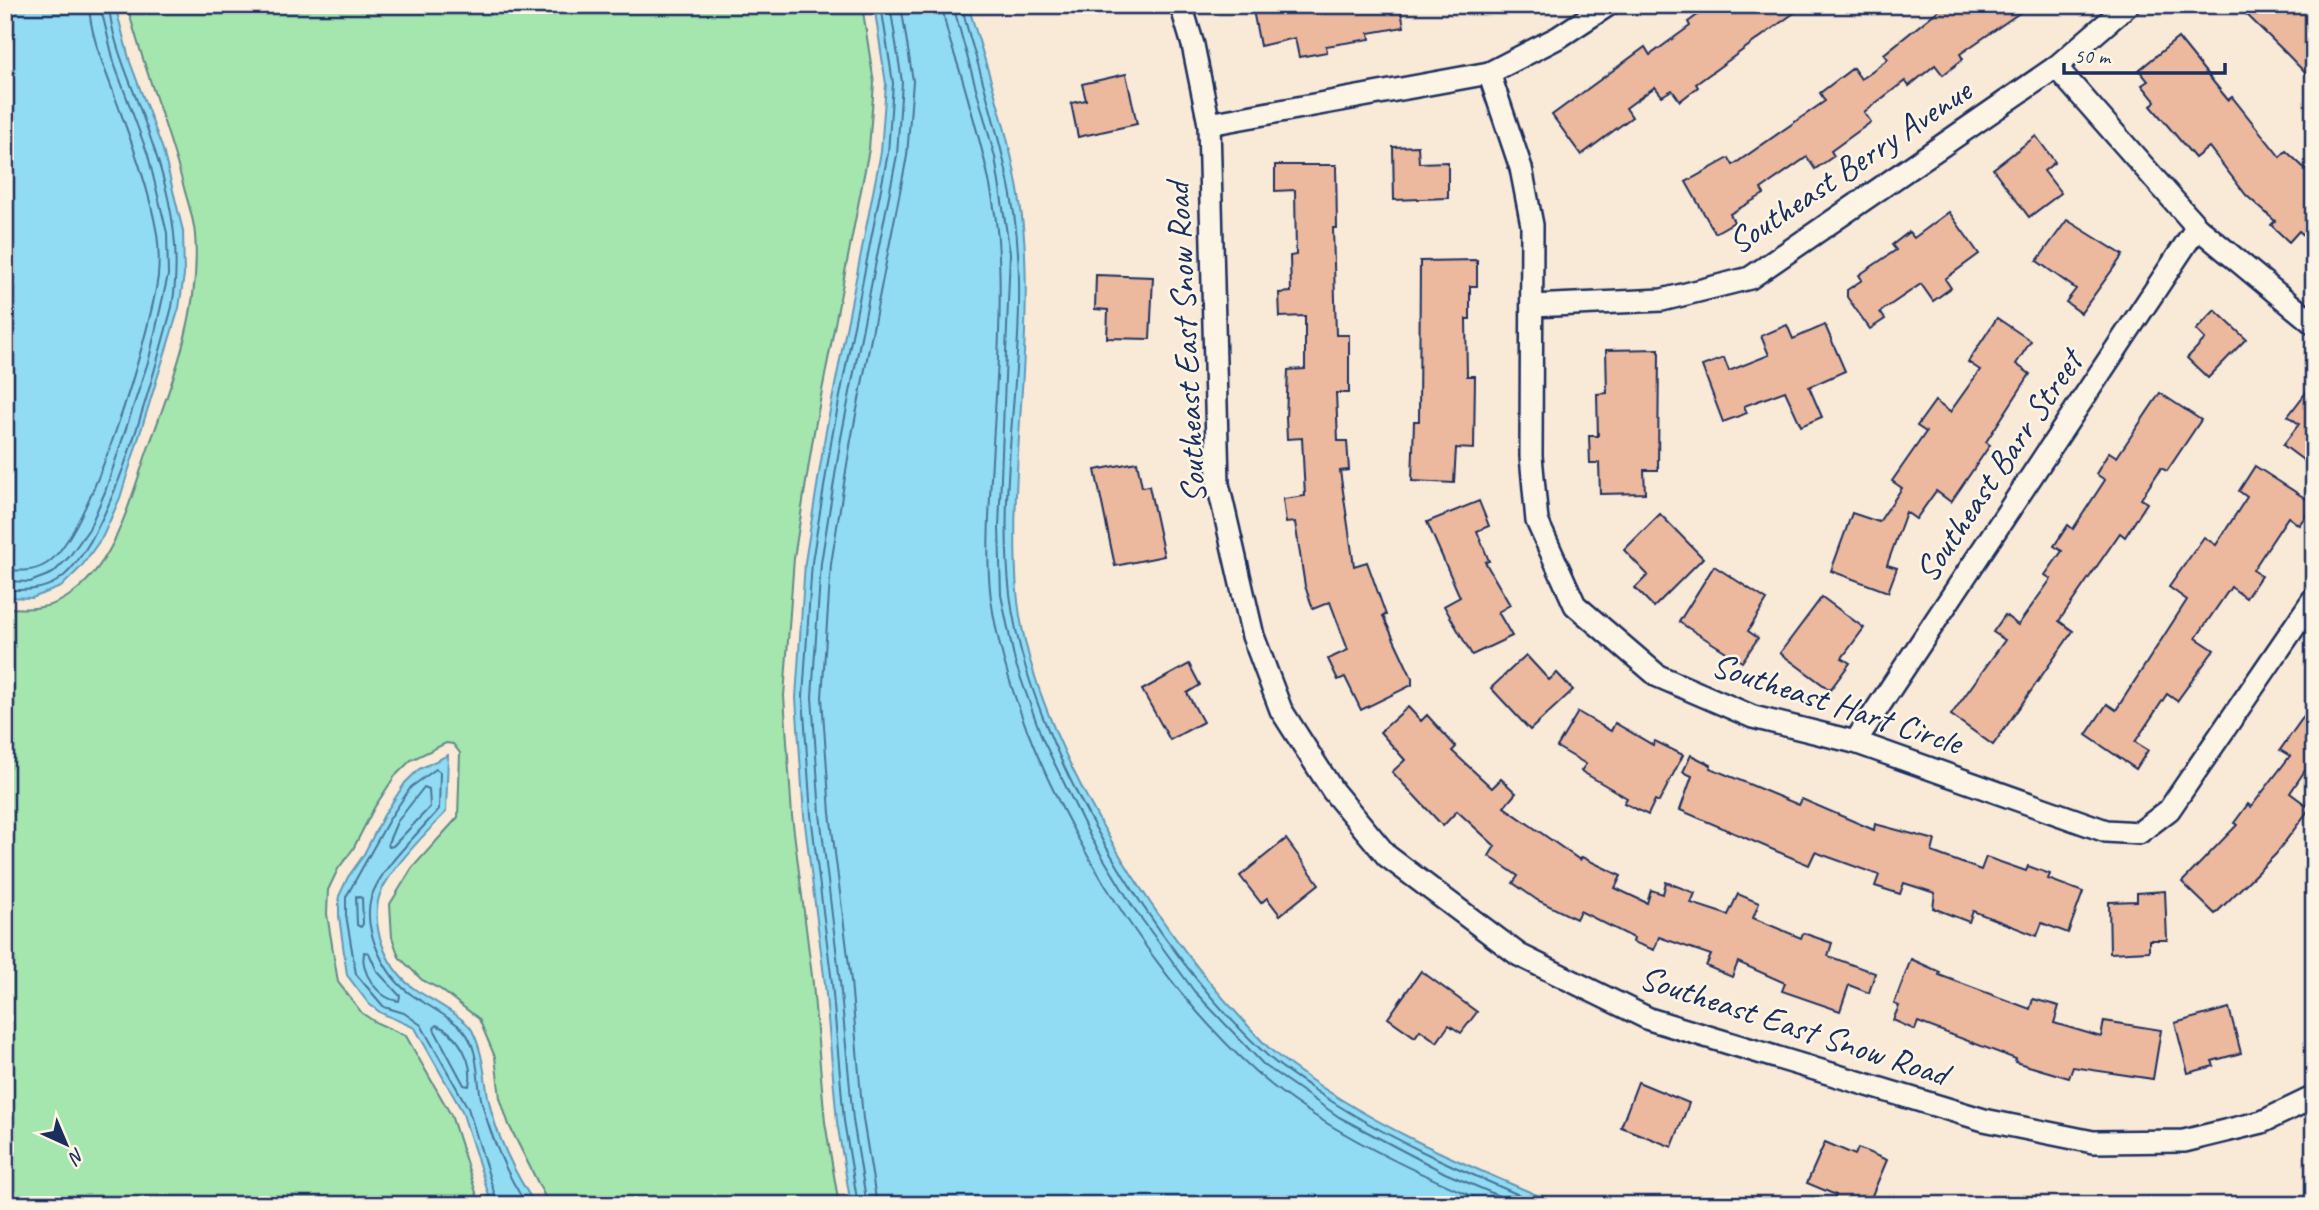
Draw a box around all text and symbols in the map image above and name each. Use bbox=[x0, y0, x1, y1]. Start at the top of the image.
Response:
scale bar bbox=[2064, 32, 2224, 76]
text: 50 m bbox=[2074, 43, 2112, 69]
street label: Southeast Berry Avenue bbox=[1719, 67, 1982, 264]
street label: Southeast East Snow Road bbox=[1154, 176, 1216, 505]
street label: Southeast Barr Street bbox=[1904, 338, 2095, 591]
street label: Southeast Hart Circle bbox=[1706, 642, 1970, 766]
street label: Southeast East Snow Road bbox=[1634, 954, 1959, 1098]
north arrow bbox=[32, 1108, 102, 1178]
text: N bbox=[62, 1143, 90, 1170]

